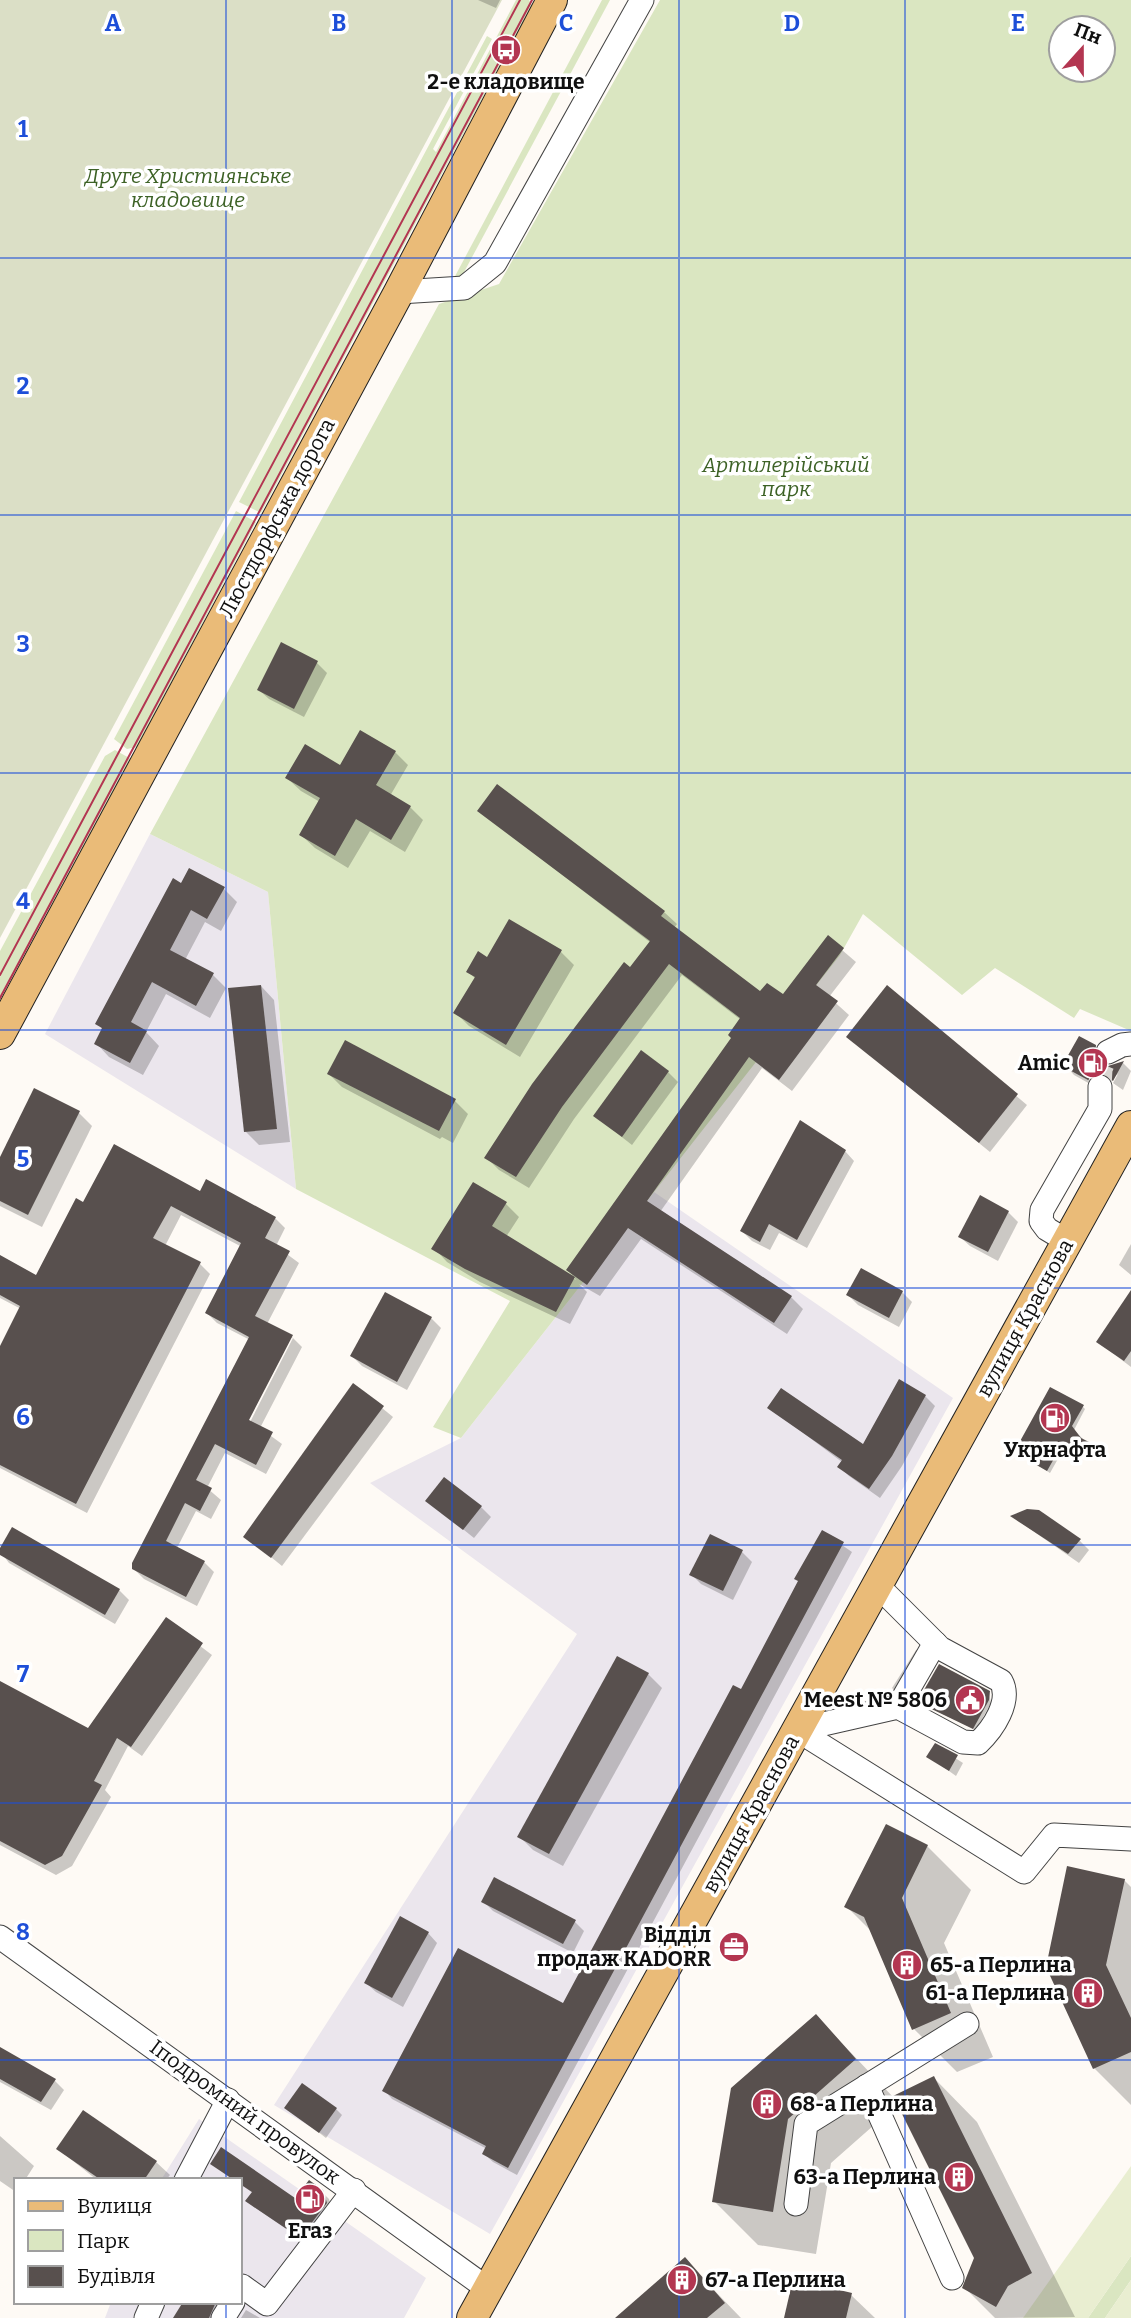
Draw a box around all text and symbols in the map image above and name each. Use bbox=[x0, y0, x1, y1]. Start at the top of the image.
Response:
text: A bbox=[105, 9, 122, 37]
text: B bbox=[332, 9, 346, 37]
text: C bbox=[559, 9, 573, 37]
text: D bbox=[784, 9, 800, 37]
text: E bbox=[1011, 9, 1025, 37]
north arrow bbox=[1047, 14, 1117, 84]
text: Пн bbox=[1071, 18, 1105, 49]
bus stop icon: 2-е кладовище bbox=[489, 33, 523, 67]
place label: 2-е кладовище bbox=[427, 69, 585, 95]
text: 1 bbox=[18, 115, 28, 143]
park label: Друге Християнське кладовище bbox=[83, 163, 291, 213]
text: 2 bbox=[17, 372, 30, 400]
street label: Люстдорфська дорога bbox=[213, 413, 341, 622]
park label: Артилерійський парк bbox=[701, 452, 870, 502]
text: 3 bbox=[16, 630, 30, 658]
text: 4 bbox=[16, 887, 30, 915]
fuel station icon: Amic bbox=[1076, 1046, 1110, 1080]
place label: Amic bbox=[1018, 1050, 1070, 1076]
text: 5 bbox=[17, 1145, 29, 1173]
street label: вулиця Краснова bbox=[971, 1234, 1079, 1401]
fuel station icon: Укрнафта bbox=[1038, 1401, 1072, 1435]
text: 6 bbox=[16, 1403, 30, 1431]
place label: Укрнафта bbox=[1004, 1437, 1106, 1463]
text: 7 bbox=[17, 1660, 30, 1688]
public building icon: Meest № 5806 bbox=[953, 1683, 987, 1717]
place label: Meest № 5806 bbox=[804, 1687, 947, 1713]
street label: вулиця Краснова bbox=[697, 1730, 805, 1897]
text: 8 bbox=[16, 1918, 30, 1946]
place label: Відділ продаж KADORR bbox=[537, 1922, 711, 1972]
office icon: Відділ продаж KADORR bbox=[717, 1930, 751, 1964]
building icon: 65-а Перлина bbox=[890, 1948, 924, 1982]
place label: 65-а Перлина bbox=[930, 1952, 1072, 1978]
building icon: 61-а Перлина bbox=[1071, 1976, 1105, 2010]
place label: 61-а Перлина bbox=[926, 1980, 1065, 2006]
street label: Іподромний провулок bbox=[145, 2034, 346, 2190]
building icon: 68-а Перлина bbox=[750, 2087, 784, 2121]
place label: 68-а Перлина bbox=[790, 2091, 933, 2117]
building icon: 63-а Перлина bbox=[942, 2160, 976, 2194]
place label: 63-а Перлина bbox=[793, 2164, 936, 2190]
legend bbox=[14, 2178, 242, 2304]
fuel station icon: Егаз bbox=[293, 2182, 327, 2216]
text: Вулиця bbox=[77, 2193, 152, 2219]
place label: Егаз bbox=[288, 2218, 332, 2244]
text: Парк bbox=[77, 2228, 130, 2254]
text: Будівля bbox=[77, 2263, 155, 2289]
building icon: 67-а Перлина bbox=[665, 2263, 699, 2297]
place label: 67-а Перлина bbox=[705, 2267, 846, 2293]

